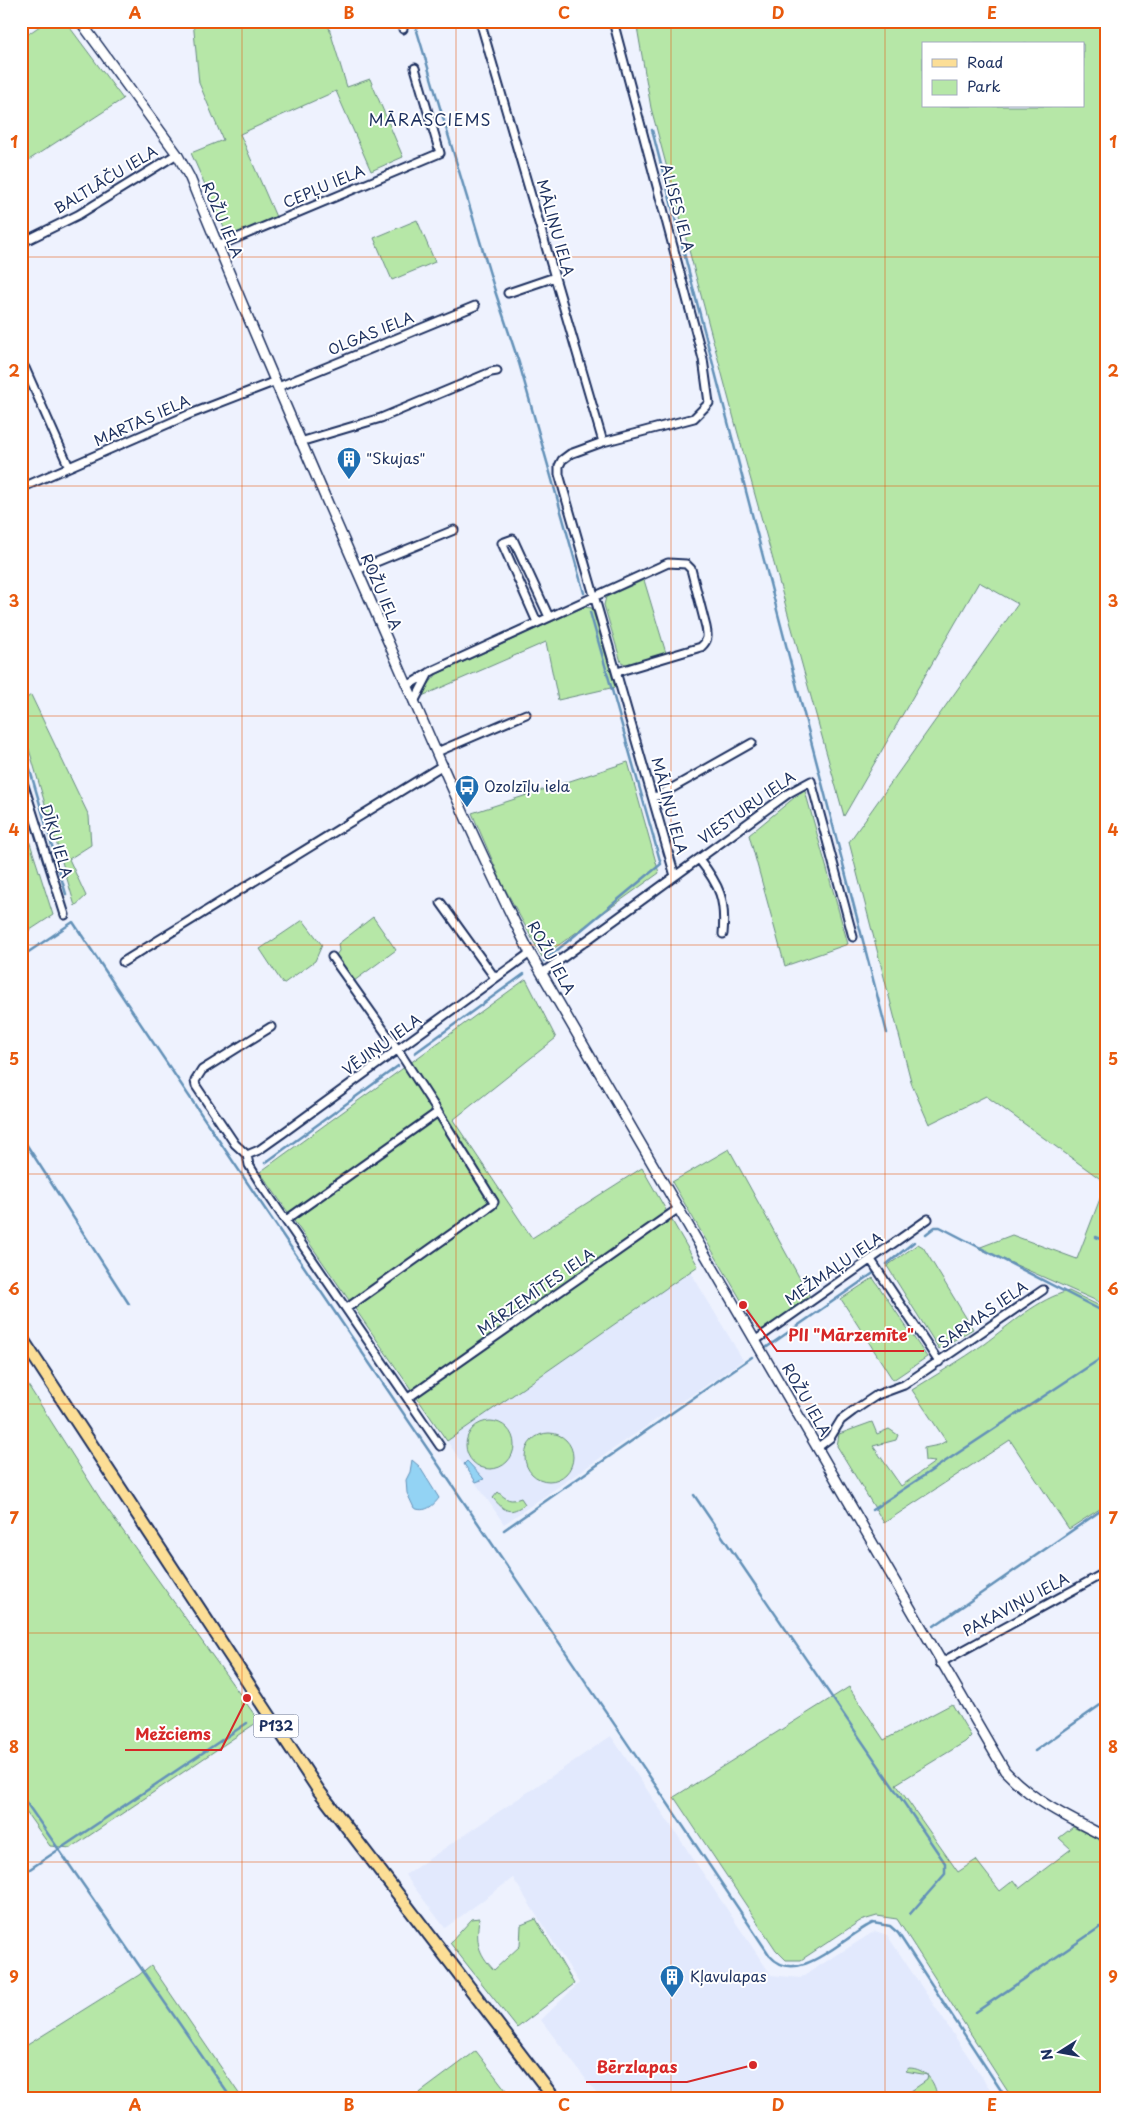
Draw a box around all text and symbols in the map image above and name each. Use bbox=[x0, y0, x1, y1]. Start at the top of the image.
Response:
text: A bbox=[129, 0, 142, 24]
text: B bbox=[344, 0, 355, 24]
text: C bbox=[558, 0, 570, 24]
text: D bbox=[772, 0, 784, 24]
text: E bbox=[987, 0, 997, 24]
legend bbox=[922, 42, 1084, 108]
text: Road bbox=[967, 50, 1003, 73]
text: Park bbox=[967, 74, 1001, 97]
district label: MĀRASCIEMS bbox=[369, 107, 491, 131]
text: 1 bbox=[10, 129, 18, 153]
text: 1 bbox=[1109, 129, 1117, 153]
street label: BALTLĀČU IELA bbox=[49, 139, 161, 219]
street label: CEPĻU IELA bbox=[279, 158, 368, 213]
street label: ALISES IELA bbox=[656, 161, 701, 255]
street label: MĀLIŅU IELA bbox=[532, 176, 581, 279]
street label: ROŽU IELA bbox=[197, 178, 250, 261]
street label: OLGAS IELA bbox=[324, 305, 417, 360]
text: 2 bbox=[8, 358, 20, 382]
text: 2 bbox=[1107, 358, 1119, 382]
street label: MARTAS IELA bbox=[90, 388, 193, 451]
building icon: "Skujas" bbox=[336, 446, 362, 480]
place label: "Skujas" bbox=[366, 446, 426, 469]
street label: ROŽU IELA bbox=[356, 550, 409, 633]
text: 3 bbox=[9, 588, 19, 612]
text: 3 bbox=[1108, 588, 1118, 612]
street label: MĀLIŅU IELA bbox=[646, 754, 694, 857]
street label: VIESTURU IELA bbox=[693, 765, 799, 849]
bus stop icon: Ozolzīļu iela bbox=[454, 774, 480, 808]
place label: Ozolzīļu iela bbox=[484, 774, 570, 797]
street label: DĪĶU IELA bbox=[35, 801, 80, 880]
text: 4 bbox=[9, 817, 20, 841]
text: 4 bbox=[1108, 817, 1119, 841]
street label: ROŽU IELA bbox=[523, 916, 582, 998]
street label: VĒJIŅU IELA bbox=[337, 1007, 425, 1080]
text: 5 bbox=[9, 1046, 19, 1070]
text: 5 bbox=[1108, 1046, 1118, 1070]
street label: MEŽMAĻU IELA bbox=[779, 1225, 887, 1310]
street label: MĀRZEMĪTES IELA bbox=[472, 1242, 598, 1340]
street label: SARMAS IELA bbox=[933, 1274, 1032, 1353]
text: 6 bbox=[8, 1276, 20, 1300]
text: 6 bbox=[1107, 1276, 1119, 1300]
callout: PII "Mārzemīte" bbox=[777, 1320, 924, 1351]
text: PII "Mārzemīte" bbox=[788, 1322, 914, 1346]
street label: ROŽU IELA bbox=[777, 1359, 837, 1440]
text: 7 bbox=[9, 1505, 19, 1529]
text: 7 bbox=[1108, 1505, 1118, 1529]
street label: PAKAVIŅU IELA bbox=[958, 1566, 1073, 1641]
road number: P132 bbox=[254, 1714, 298, 1738]
callout: Mežciems bbox=[125, 1719, 221, 1750]
text: Mežciems bbox=[135, 1721, 211, 1745]
text: 8 bbox=[9, 1734, 19, 1758]
text: 8 bbox=[1108, 1734, 1118, 1758]
text: 9 bbox=[9, 1964, 19, 1988]
building icon: Kļavulapas bbox=[659, 1964, 685, 1998]
place label: Kļavulapas bbox=[690, 1964, 767, 1987]
text: 9 bbox=[1108, 1964, 1118, 1988]
north arrow bbox=[1034, 2026, 1084, 2076]
text: N bbox=[1035, 2047, 1058, 2062]
callout: Bērzlapas bbox=[586, 2051, 687, 2082]
text: Bērzlapas bbox=[596, 2054, 678, 2078]
text: A bbox=[129, 2092, 142, 2116]
text: B bbox=[344, 2092, 355, 2116]
text: C bbox=[558, 2092, 570, 2116]
text: D bbox=[772, 2092, 784, 2116]
text: E bbox=[987, 2092, 997, 2116]

